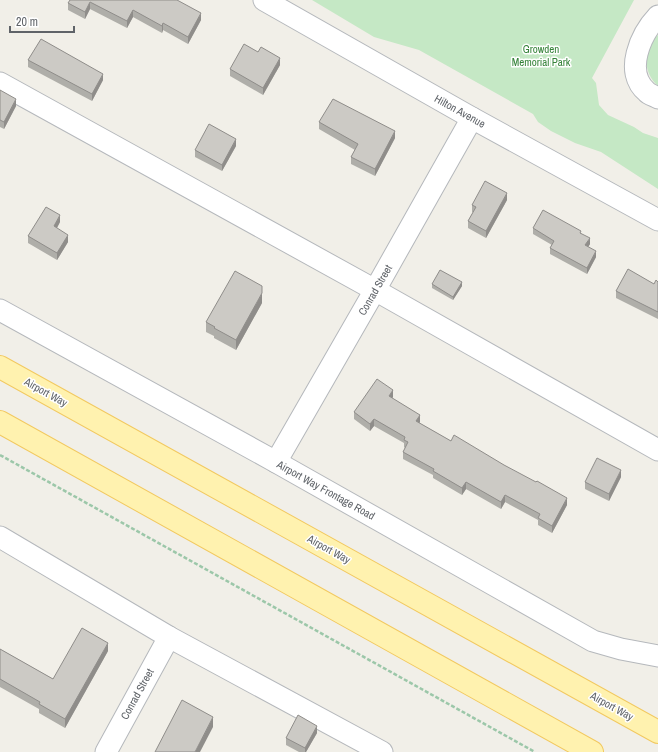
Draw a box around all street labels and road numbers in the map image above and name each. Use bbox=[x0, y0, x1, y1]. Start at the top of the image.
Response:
street label: Hilton Avenue bbox=[432, 91, 488, 131]
street label: Conrad Street bbox=[355, 262, 395, 318]
street label: Airport Way bbox=[21, 374, 70, 410]
street label: Airport Way Frontage Road bbox=[274, 457, 377, 523]
street label: Airport Way bbox=[304, 531, 353, 567]
street label: Conrad Street bbox=[117, 666, 157, 722]
street label: Airport Way bbox=[587, 688, 636, 724]

